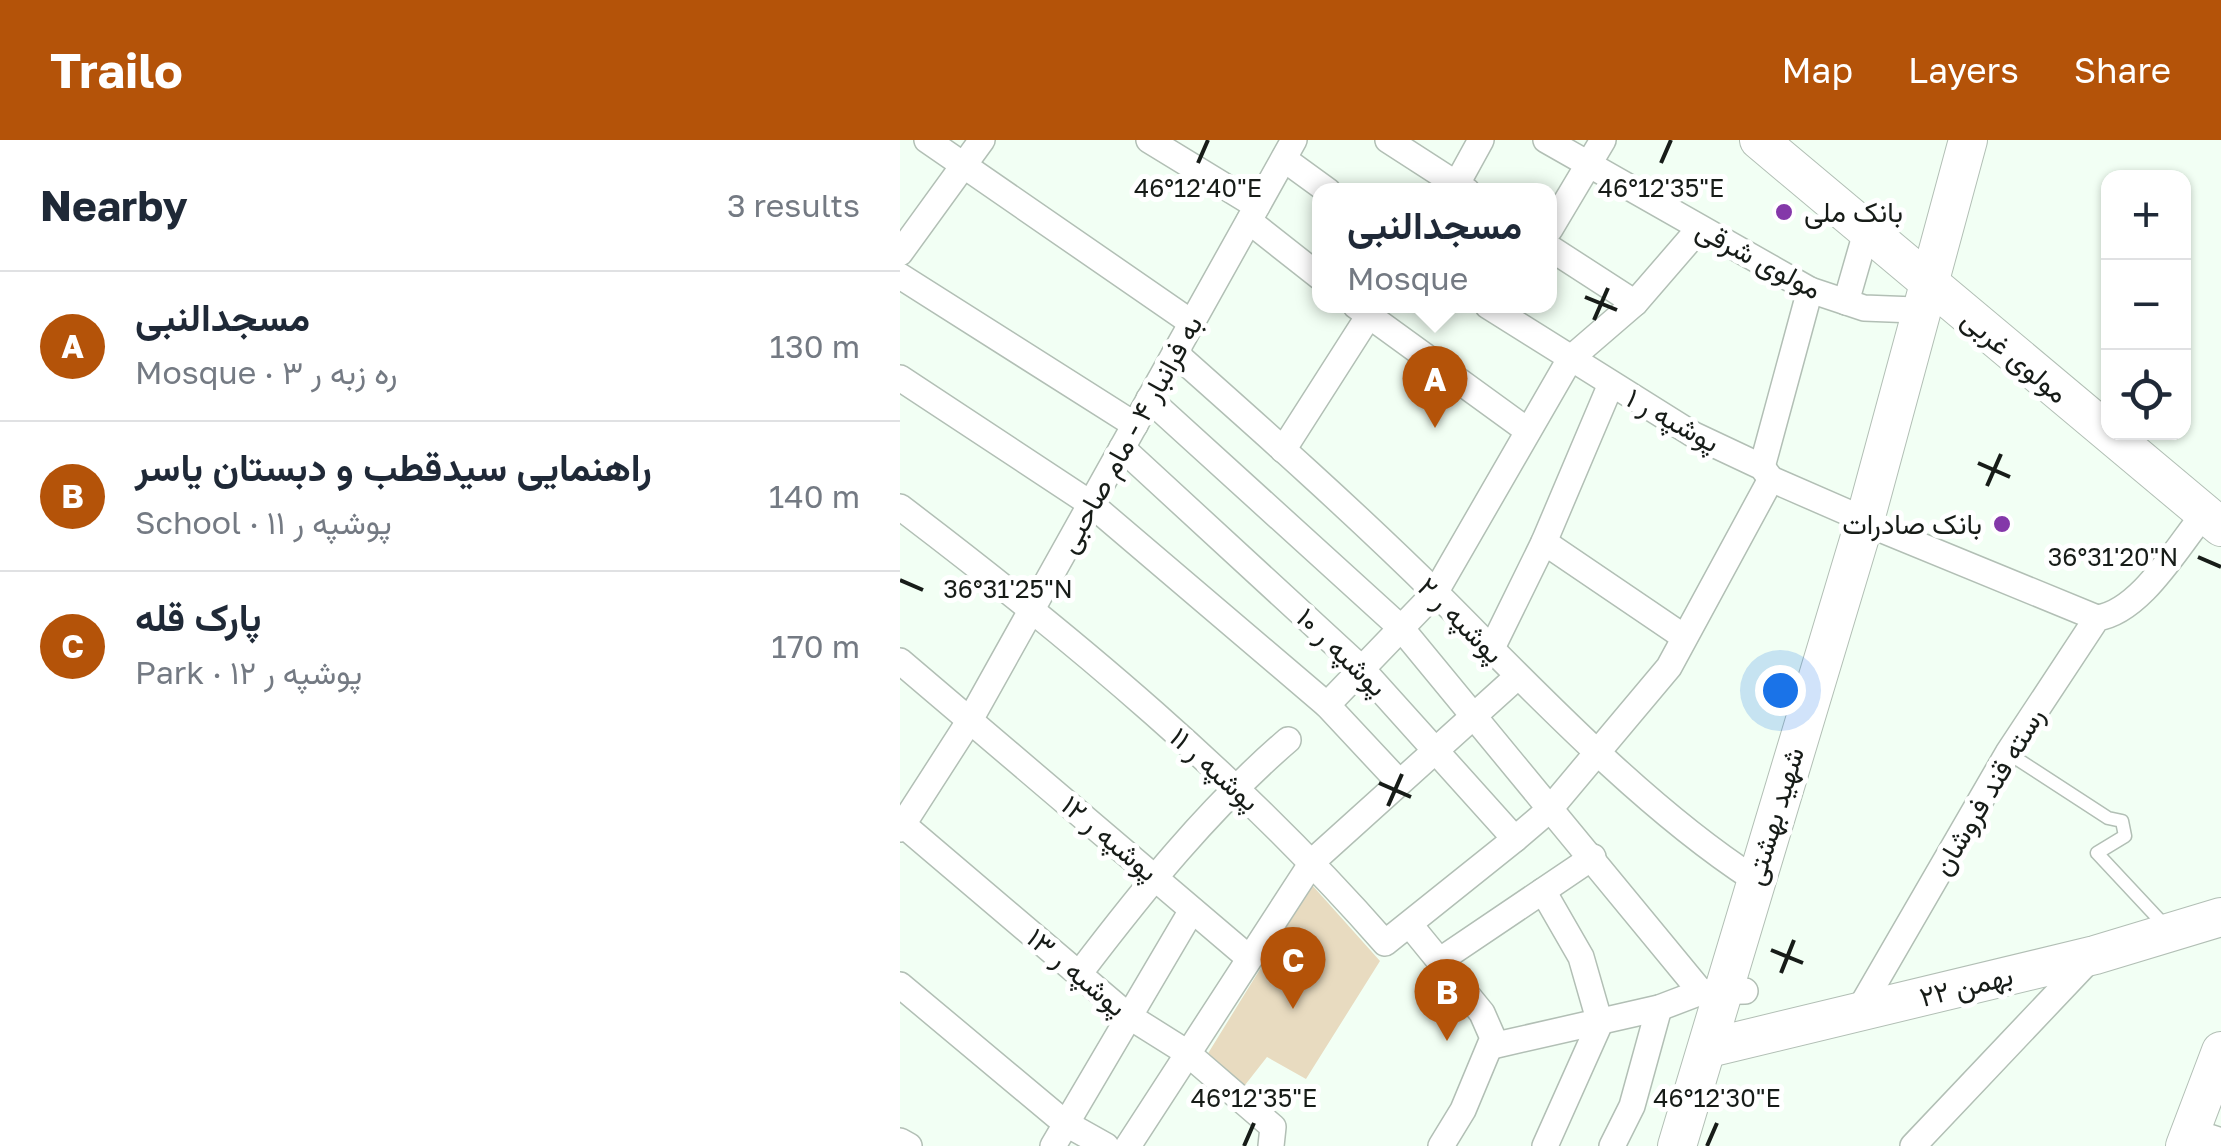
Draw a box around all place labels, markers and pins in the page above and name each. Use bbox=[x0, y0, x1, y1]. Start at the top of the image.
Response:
place label: بانک ملی bbox=[1804, 195, 1903, 229]
marker: بانک ملی bbox=[1773, 201, 1795, 223]
pin: A bbox=[1402, 346, 1468, 428]
place label: بانک صادرات bbox=[1842, 507, 1982, 542]
marker: بانک صادرات bbox=[1991, 513, 2013, 535]
pin: C bbox=[1260, 926, 1326, 1009]
pin: B bbox=[1414, 958, 1480, 1041]

